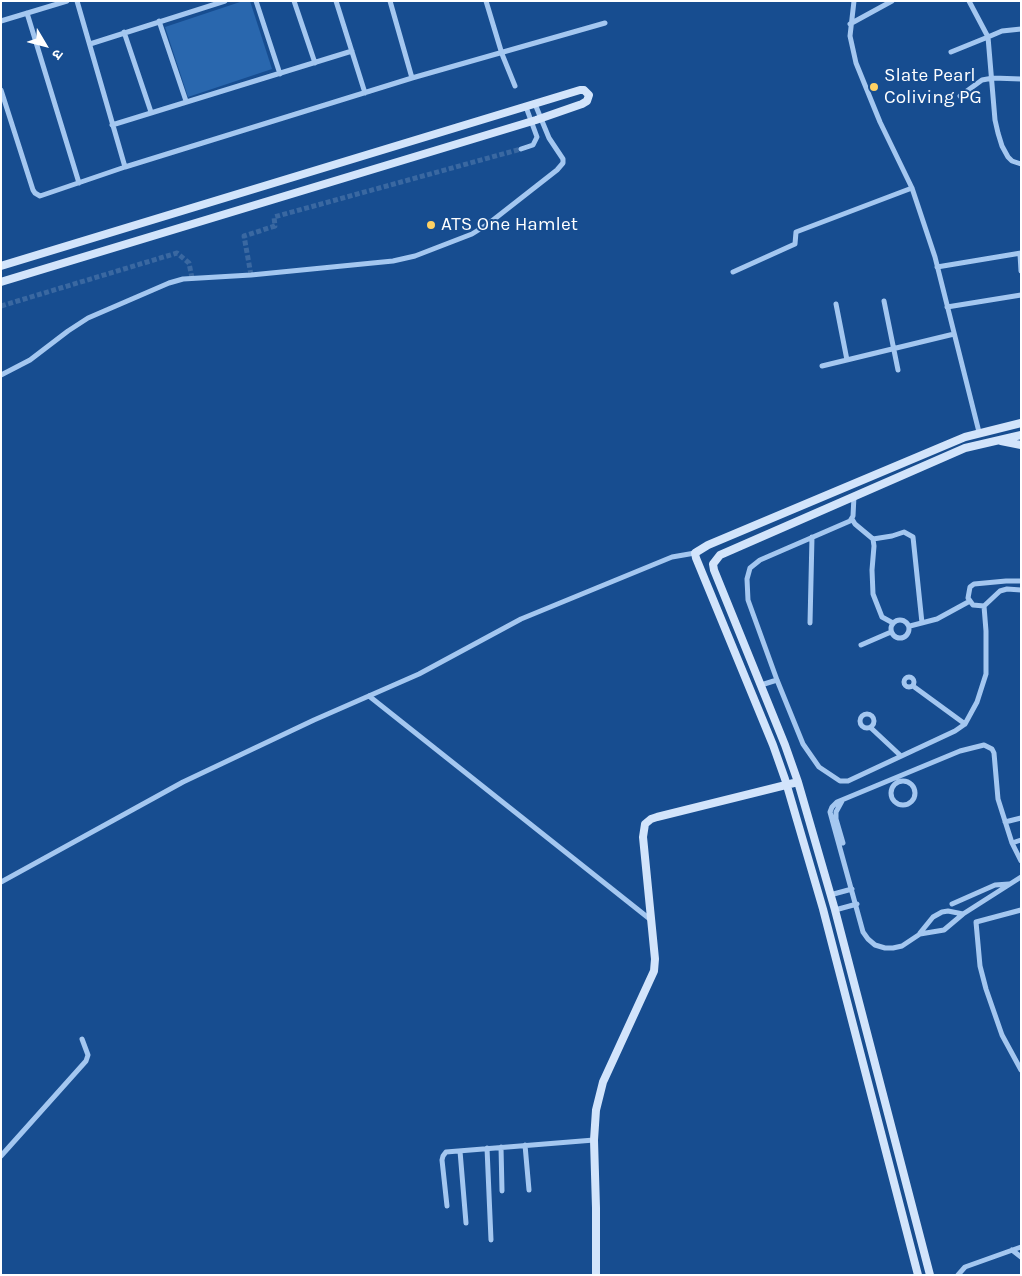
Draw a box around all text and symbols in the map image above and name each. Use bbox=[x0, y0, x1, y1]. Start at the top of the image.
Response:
north arrow bbox=[20, 20, 70, 70]
text: उ bbox=[48, 46, 67, 63]
place label: Slate Pearl Coliving PG bbox=[884, 65, 982, 109]
marker: Slate Pearl Coliving PG bbox=[868, 81, 880, 93]
place label: ATS One Hamlet bbox=[441, 214, 578, 236]
marker: ATS One Hamlet bbox=[425, 219, 437, 231]

